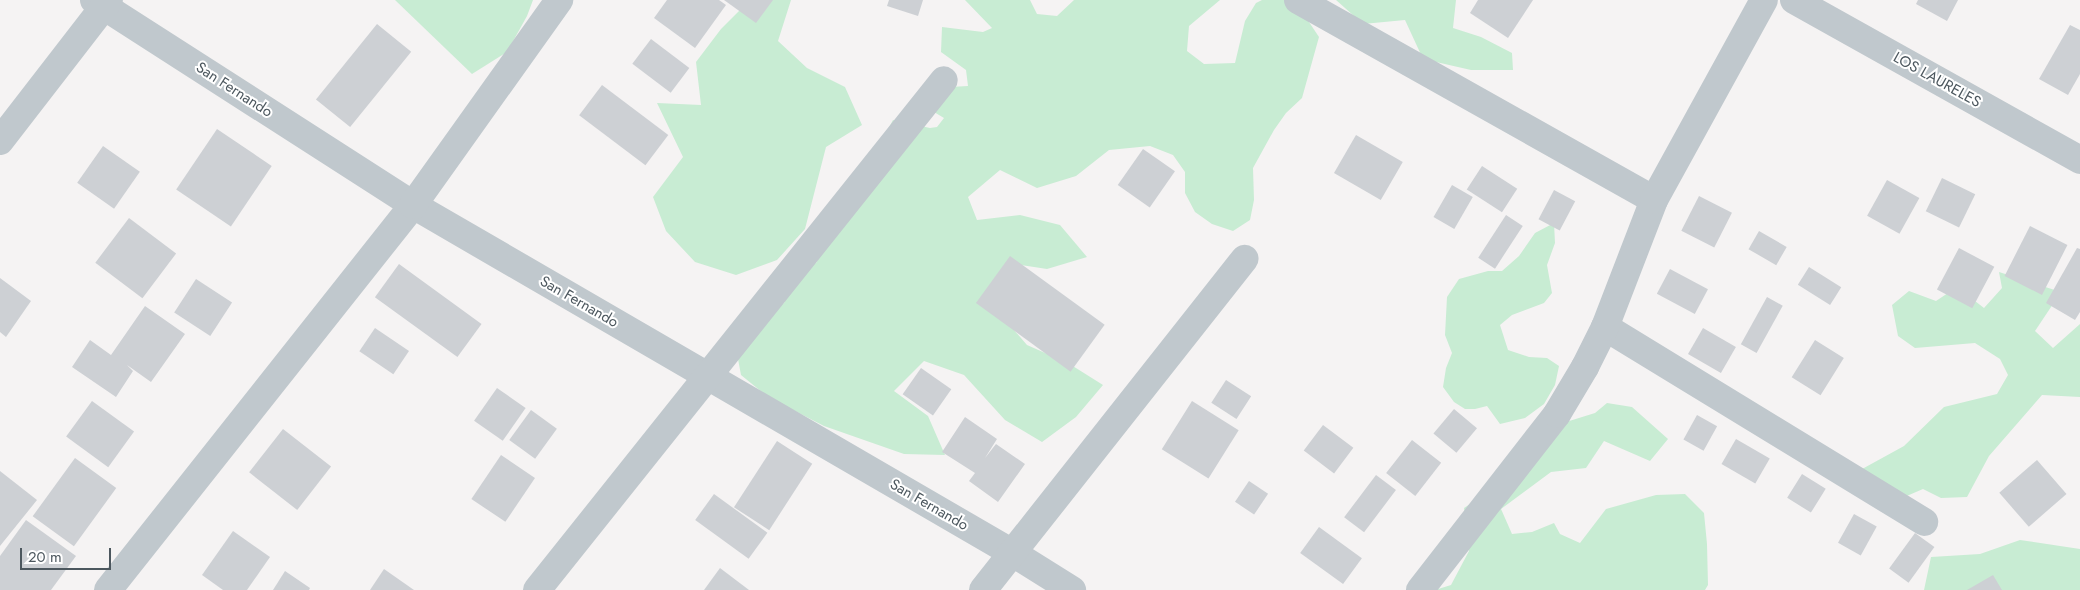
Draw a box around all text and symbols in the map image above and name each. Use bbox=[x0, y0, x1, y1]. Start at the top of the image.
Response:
street label: LOS LAURELES bbox=[1890, 49, 1984, 111]
street label: San Fernando bbox=[192, 59, 276, 121]
street label: San Fernando bbox=[537, 272, 621, 332]
street label: San Fernando bbox=[887, 475, 971, 535]
scale bar bbox=[22, 538, 114, 570]
text: 20 m bbox=[28, 546, 62, 568]

